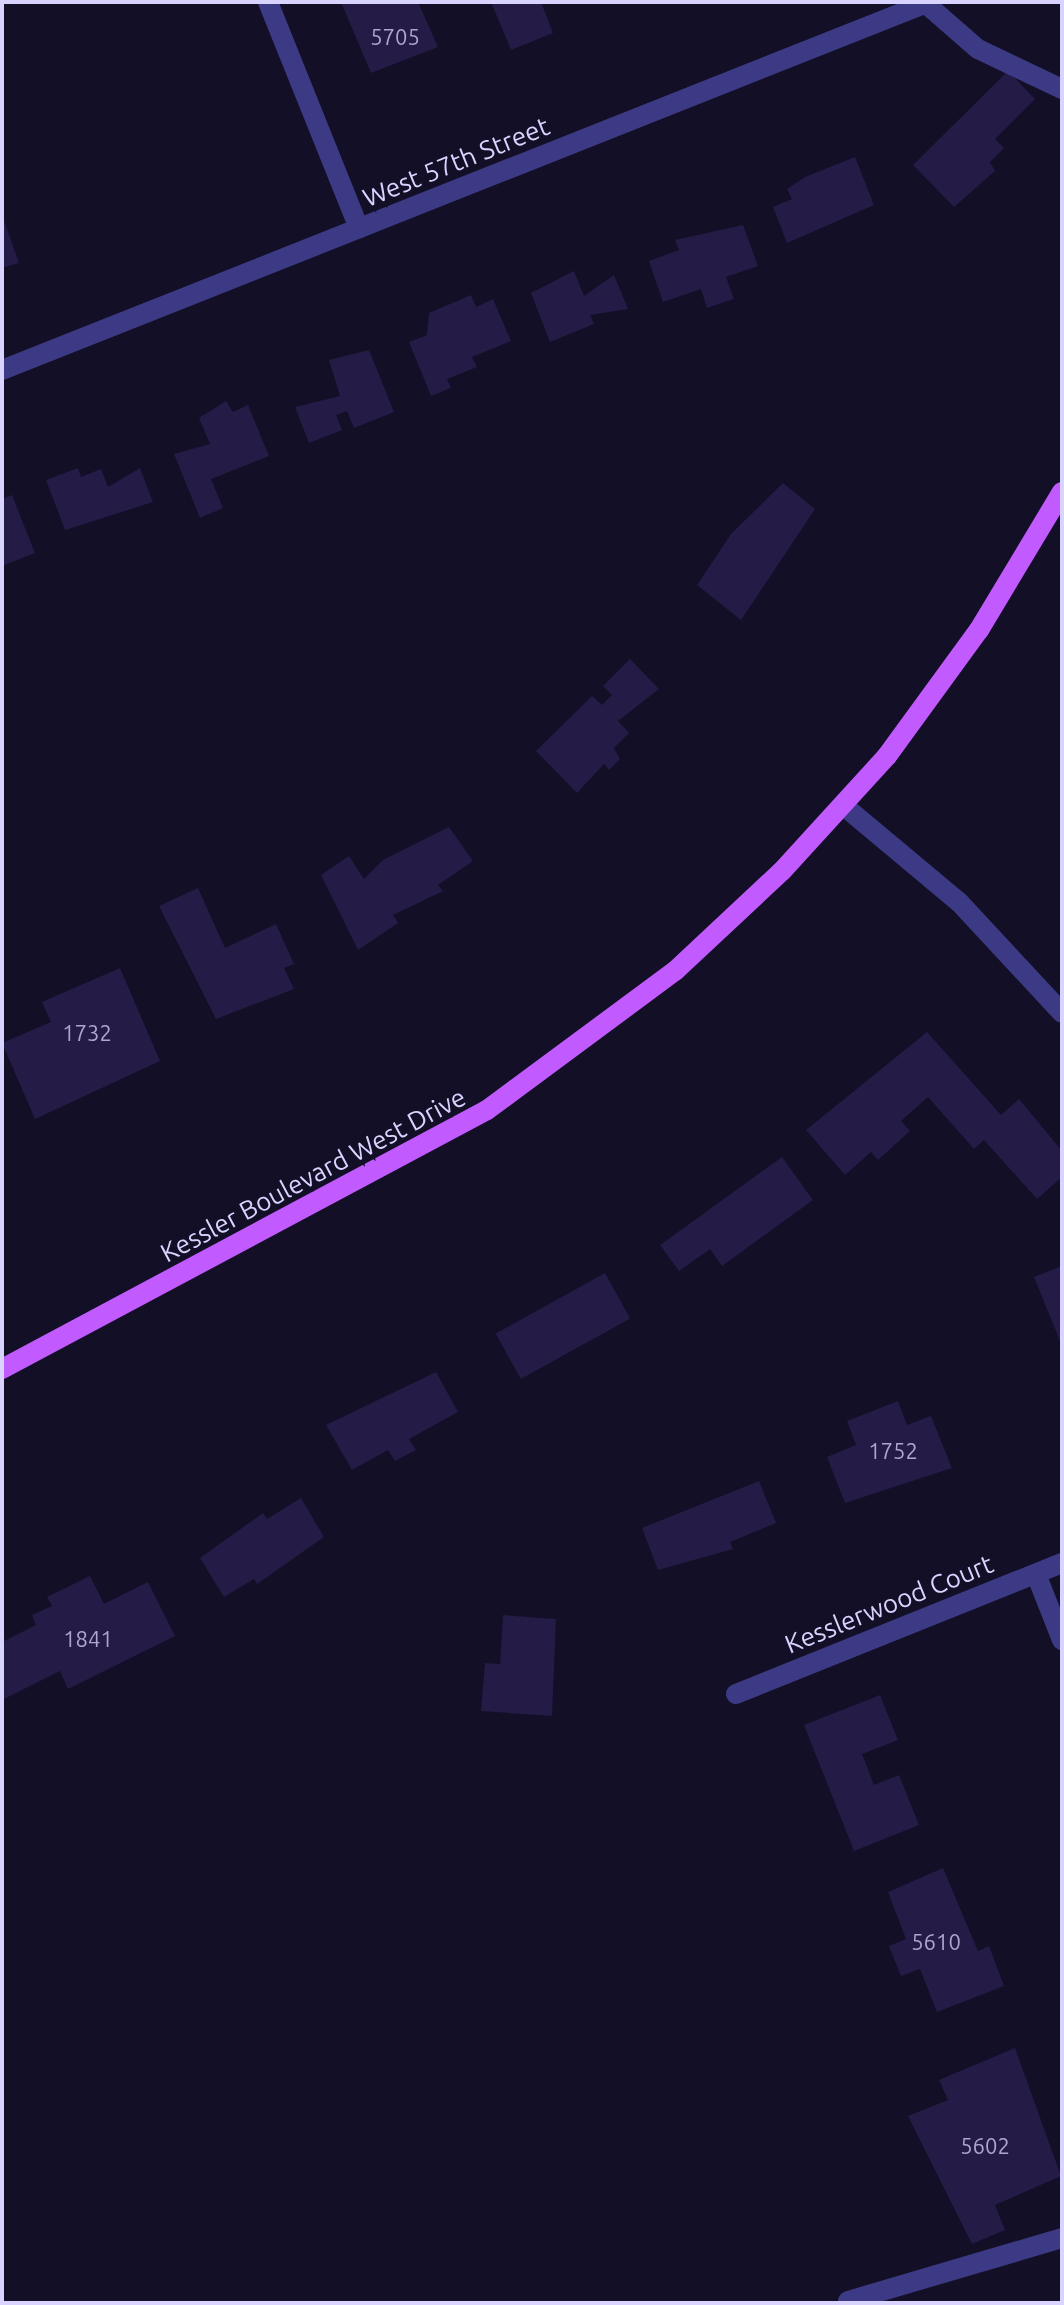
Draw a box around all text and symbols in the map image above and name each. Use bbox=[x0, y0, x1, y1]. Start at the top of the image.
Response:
house number: 5705 bbox=[370, 24, 420, 50]
street label: West 57th Street bbox=[358, 110, 554, 214]
house number: 1732 bbox=[62, 1020, 112, 1046]
street label: Kessler Boulevard West Drive bbox=[155, 1081, 471, 1269]
house number: 1752 bbox=[868, 1438, 918, 1464]
street label: Kesslerwood Court bbox=[780, 1548, 998, 1660]
house number: 1841 bbox=[63, 1626, 113, 1652]
house number: 5610 bbox=[911, 1929, 961, 1955]
house number: 5602 bbox=[960, 2133, 1010, 2159]

